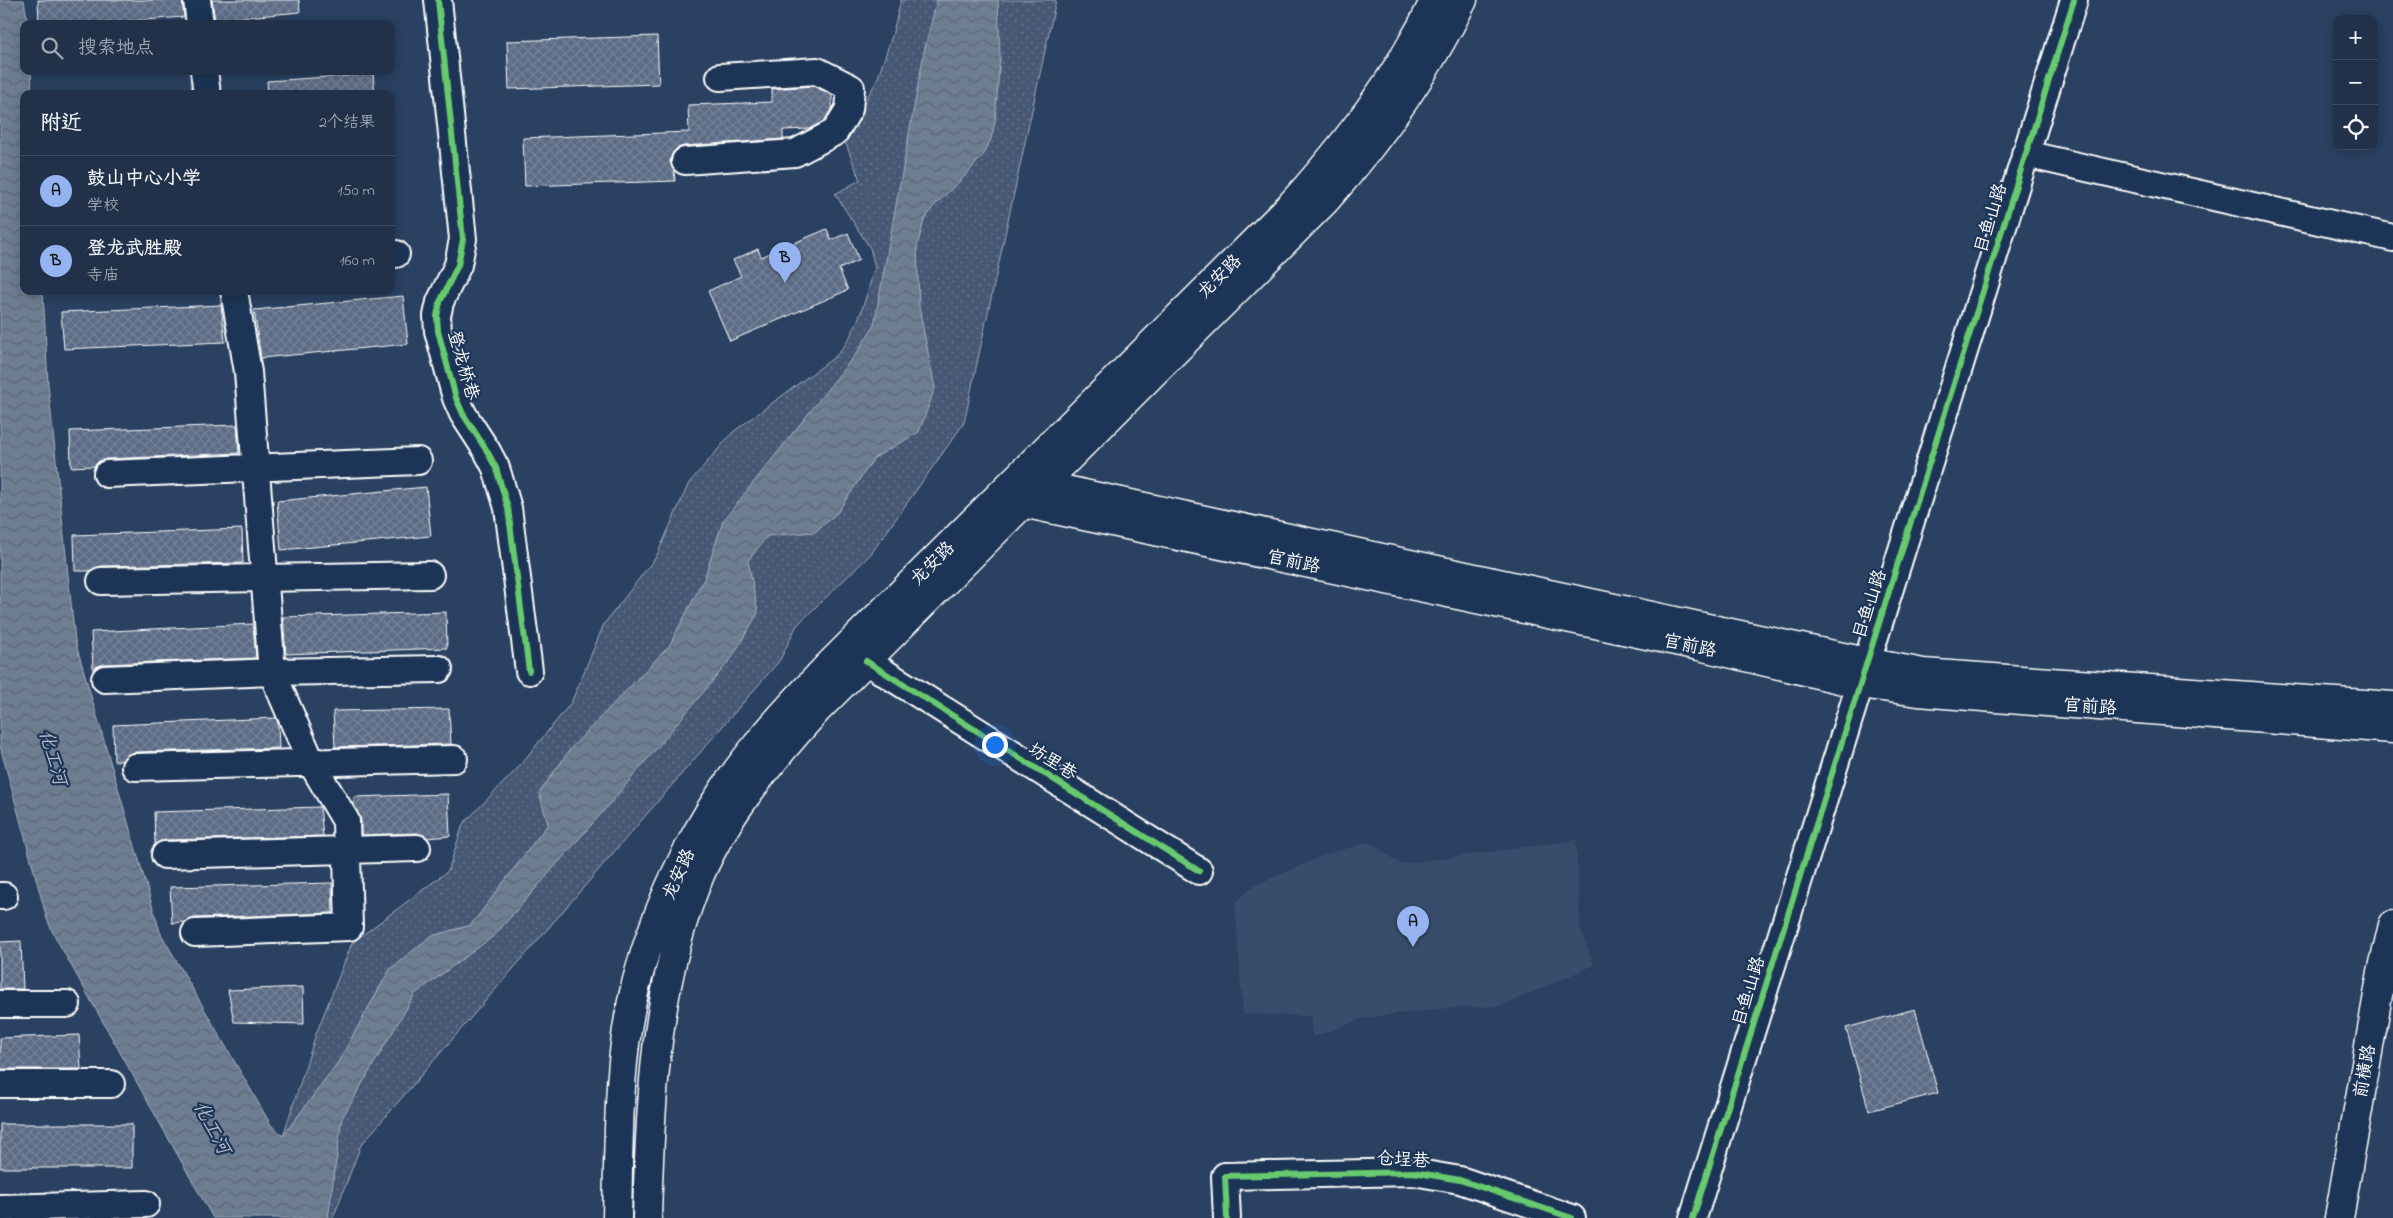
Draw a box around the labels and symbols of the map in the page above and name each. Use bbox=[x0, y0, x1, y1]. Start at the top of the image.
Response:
street label: 目鱼山路 bbox=[1969, 180, 2015, 257]
pin: B bbox=[769, 242, 801, 283]
street label: 龙安路 bbox=[1192, 249, 1249, 306]
street label: 登龙桥巷 bbox=[440, 327, 484, 404]
street label: 龙安路 bbox=[905, 536, 962, 593]
street label: 官前路 bbox=[1264, 545, 1323, 581]
street label: 目鱼山路 bbox=[1847, 566, 1894, 643]
street label: 官前路 bbox=[1660, 629, 1719, 665]
street label: 官前路 bbox=[2062, 693, 2118, 723]
water label: 化工河 bbox=[31, 727, 73, 792]
your location bbox=[982, 732, 1008, 758]
street label: 坊里巷 bbox=[1022, 737, 1082, 788]
street label: 龙安路 bbox=[657, 845, 703, 905]
pin: A bbox=[1397, 906, 1429, 947]
street label: 目鱼山路 bbox=[1727, 953, 1773, 1030]
street label: 前横路 bbox=[2348, 1043, 2383, 1100]
water label: 化工河 bbox=[185, 1097, 237, 1162]
street label: 仓埕巷 bbox=[1375, 1147, 1431, 1175]

